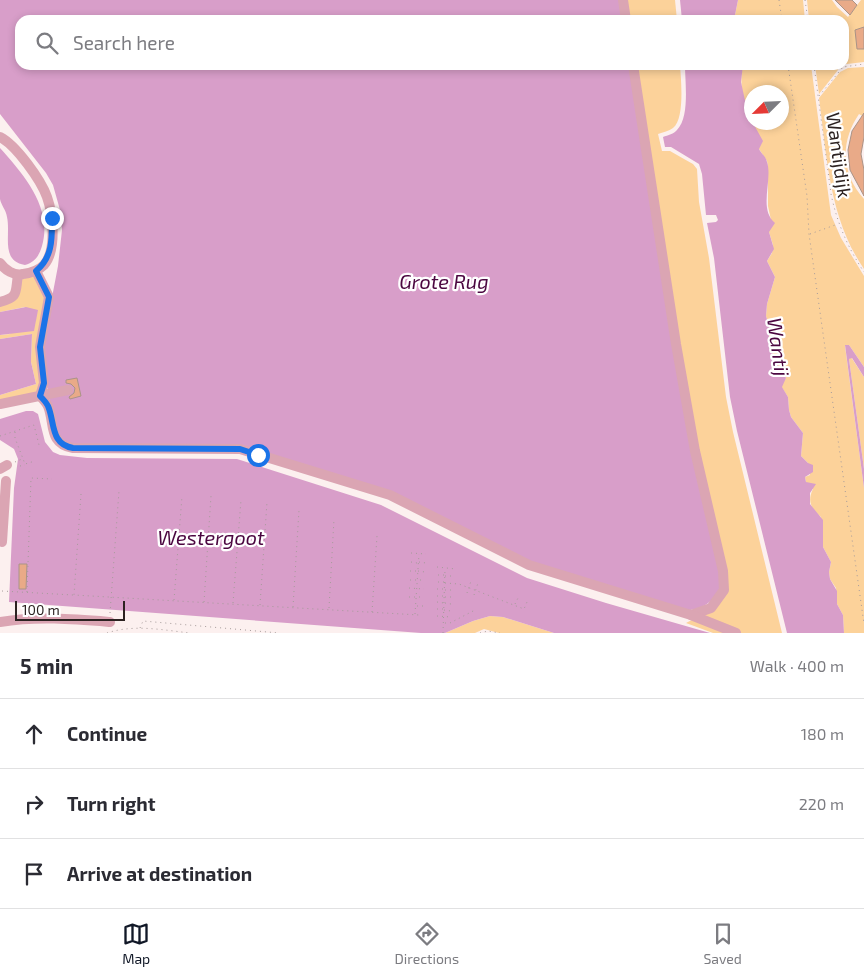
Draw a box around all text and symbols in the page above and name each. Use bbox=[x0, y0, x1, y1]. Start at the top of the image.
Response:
search box bbox=[15, 15, 849, 70]
icon: search bbox=[33, 29, 61, 57]
text: Search here bbox=[73, 31, 175, 54]
north arrow bbox=[744, 85, 789, 130]
street label: Wantijdijk bbox=[822, 111, 857, 199]
route end bbox=[41, 207, 64, 230]
water label: Grote Rug bbox=[399, 269, 489, 293]
water label: Wantij bbox=[763, 316, 795, 378]
route start bbox=[247, 444, 270, 467]
water label: Westergoot bbox=[158, 525, 265, 549]
scale bar bbox=[15, 598, 125, 621]
text: 100 m bbox=[22, 601, 60, 618]
text: 5 min bbox=[20, 653, 73, 678]
text: Walk · 400 m bbox=[750, 656, 844, 675]
icon: ahead bbox=[20, 720, 48, 748]
text: Continue bbox=[67, 722, 147, 745]
text: 180 m bbox=[801, 724, 844, 743]
icon: right bbox=[20, 790, 48, 818]
text: Turn right bbox=[67, 792, 155, 815]
text: 220 m bbox=[799, 794, 844, 813]
icon: arrive bbox=[20, 860, 48, 888]
text: Arrive at destination bbox=[67, 862, 252, 885]
tab: Map bbox=[122, 920, 150, 967]
tab: Directions bbox=[395, 920, 459, 967]
tab: Saved bbox=[703, 920, 742, 967]

